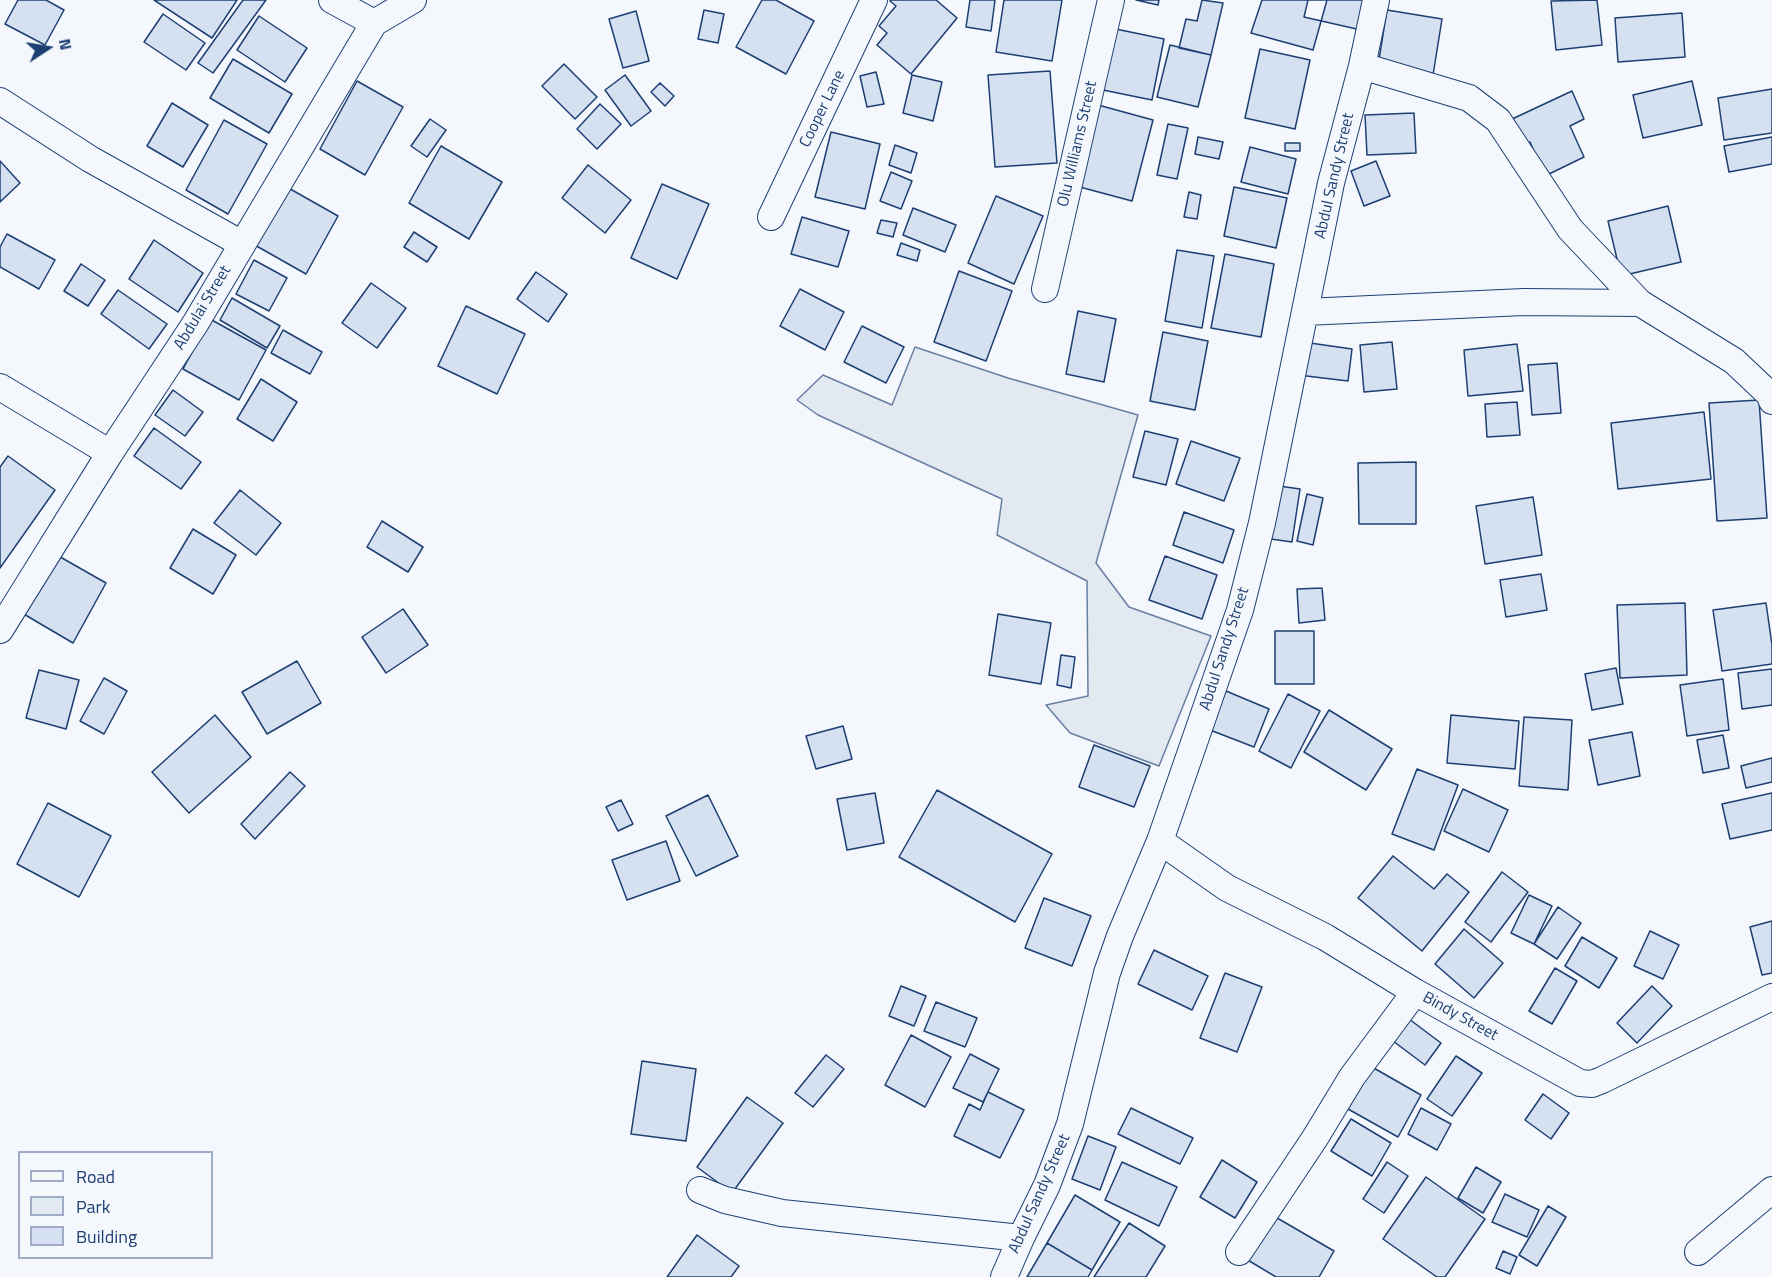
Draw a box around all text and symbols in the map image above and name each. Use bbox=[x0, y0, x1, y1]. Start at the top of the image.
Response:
north arrow bbox=[18, 18, 78, 78]
text: N bbox=[53, 36, 78, 52]
street label: Cooper Lane bbox=[796, 67, 850, 151]
street label: Olu Williams Street bbox=[1054, 79, 1102, 209]
street label: Abdul Sandy Street bbox=[1311, 111, 1359, 241]
street label: Abdulai Street bbox=[170, 262, 236, 354]
street label: Abdul Sandy Street bbox=[1196, 585, 1254, 713]
street label: Bindy Street bbox=[1419, 989, 1501, 1045]
street label: Abdul Sandy Street bbox=[1005, 1131, 1075, 1257]
legend bbox=[18, 1151, 213, 1259]
text: Road bbox=[76, 1163, 115, 1190]
text: Park bbox=[76, 1193, 110, 1220]
text: Building bbox=[76, 1223, 137, 1250]

